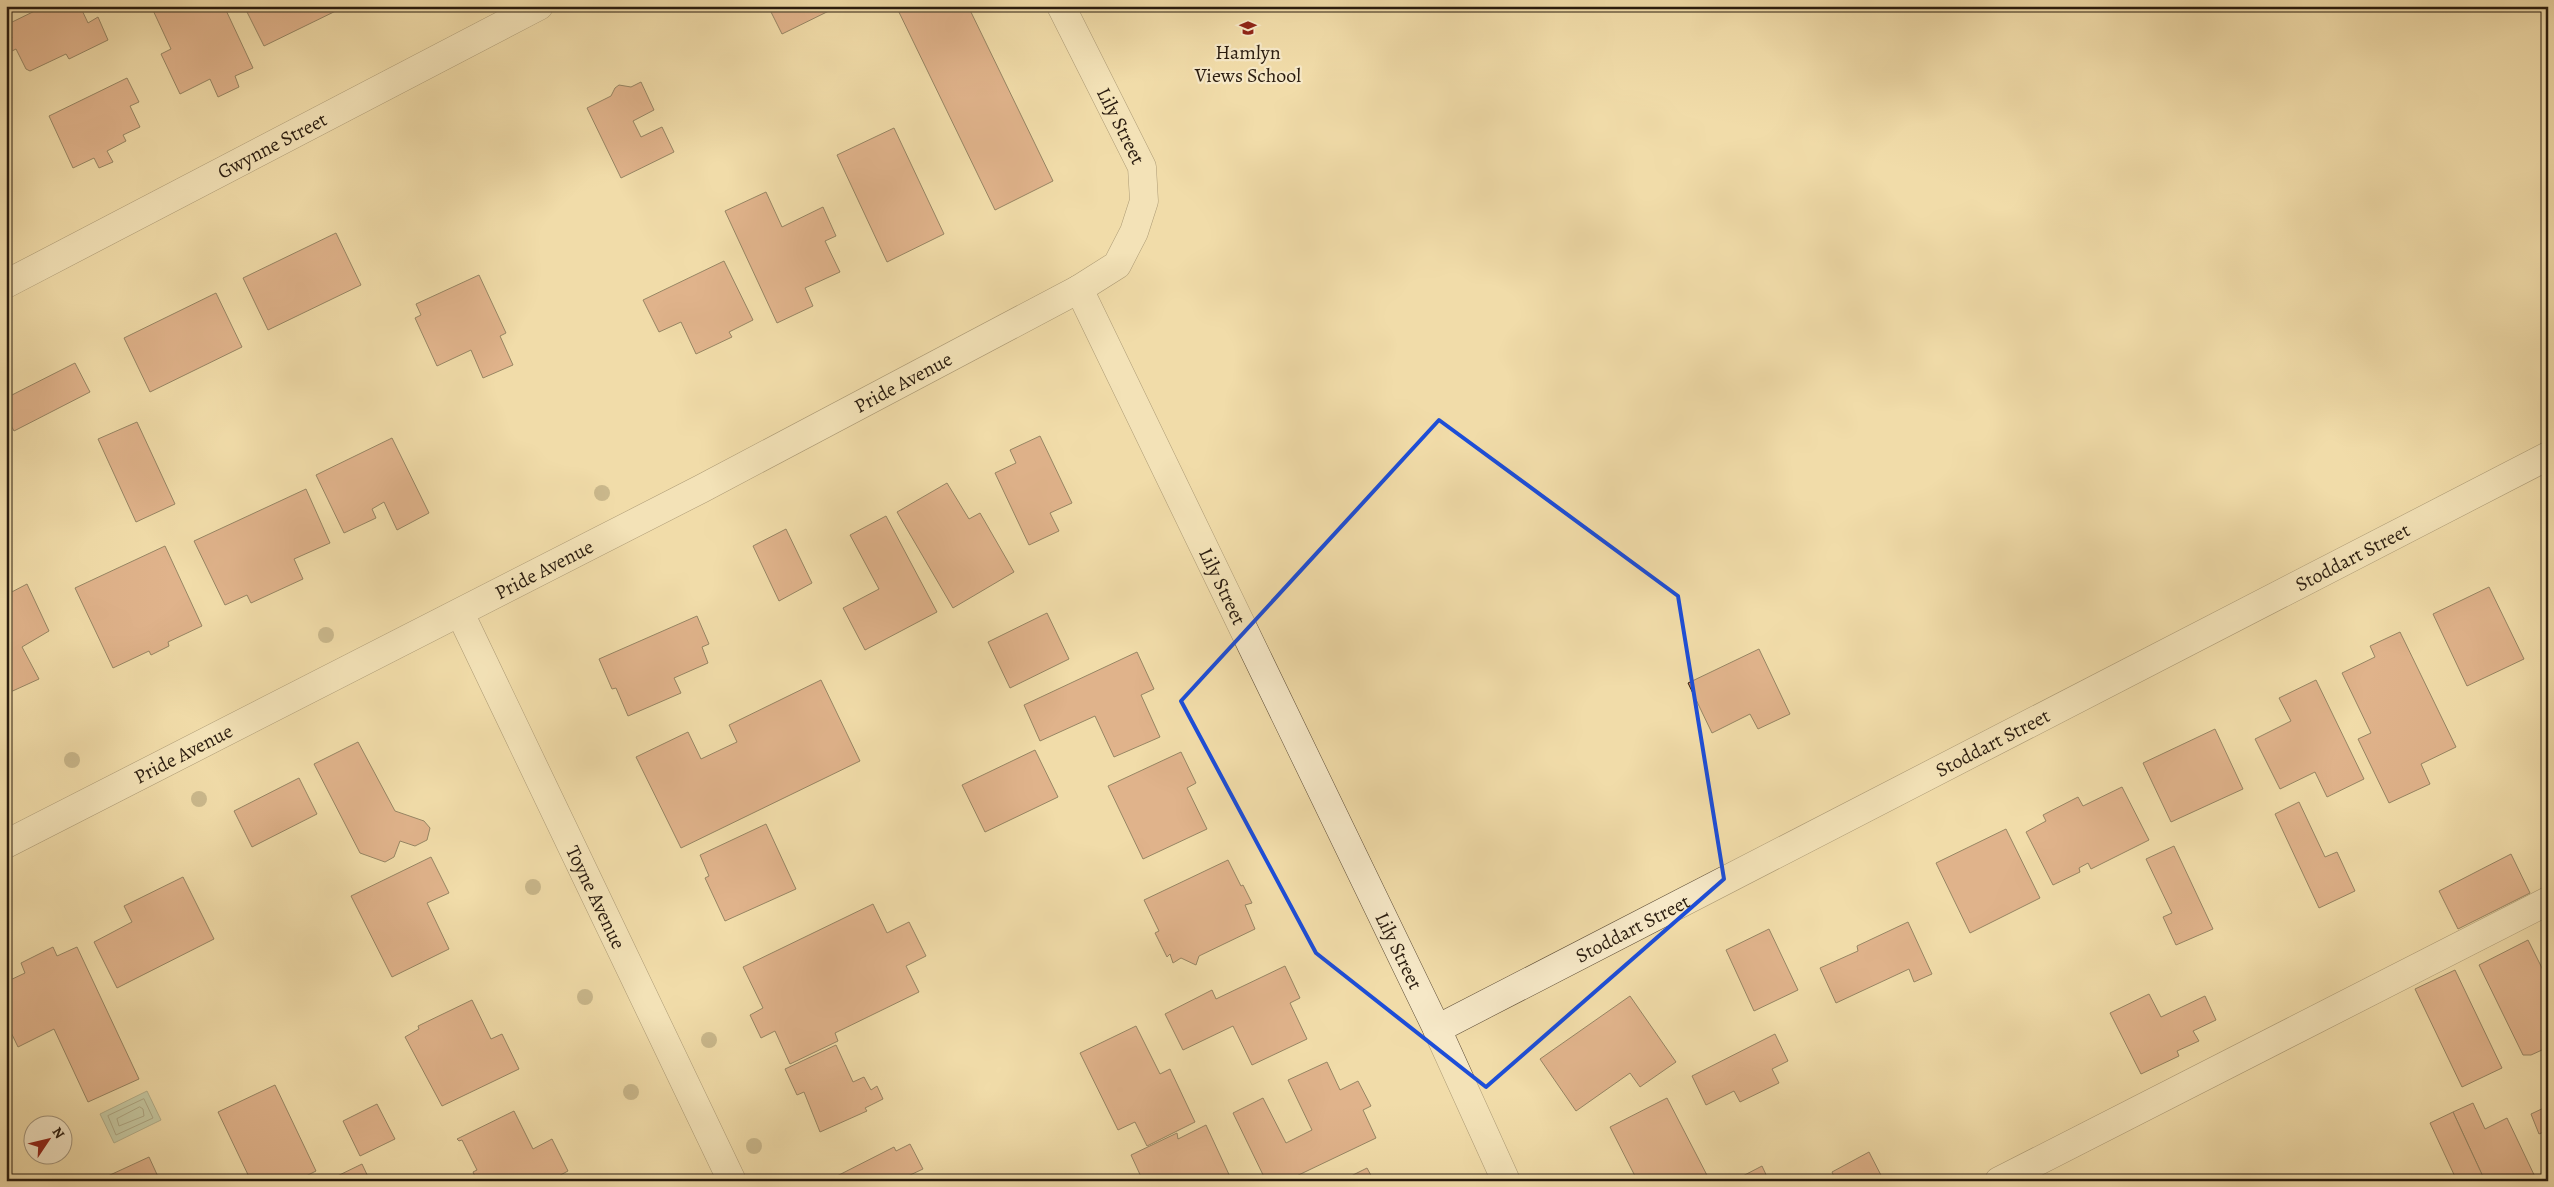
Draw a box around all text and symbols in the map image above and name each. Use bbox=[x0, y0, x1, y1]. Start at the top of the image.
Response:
school or university icon: Hamlyn Views School bbox=[1238, 18, 1258, 38]
place label: Hamlyn Views School bbox=[1194, 39, 1301, 89]
street label: Lily Street bbox=[1091, 83, 1152, 169]
street label: Gwynne Street bbox=[213, 105, 332, 185]
street label: Pride Avenue bbox=[849, 345, 957, 419]
street label: Stoddart Street bbox=[2290, 516, 2415, 598]
street label: Pride Avenue bbox=[490, 533, 598, 606]
street label: Lily Street bbox=[1193, 543, 1253, 630]
street label: Stoddart Street bbox=[1931, 702, 2055, 783]
street label: Pride Avenue bbox=[129, 717, 237, 790]
street label: Toyne Avenue bbox=[560, 841, 632, 953]
street label: Stoddart Street bbox=[1571, 887, 1695, 969]
street label: Lily Street bbox=[1369, 908, 1429, 994]
north arrow bbox=[22, 1114, 72, 1164]
text: N bbox=[48, 1123, 69, 1142]

